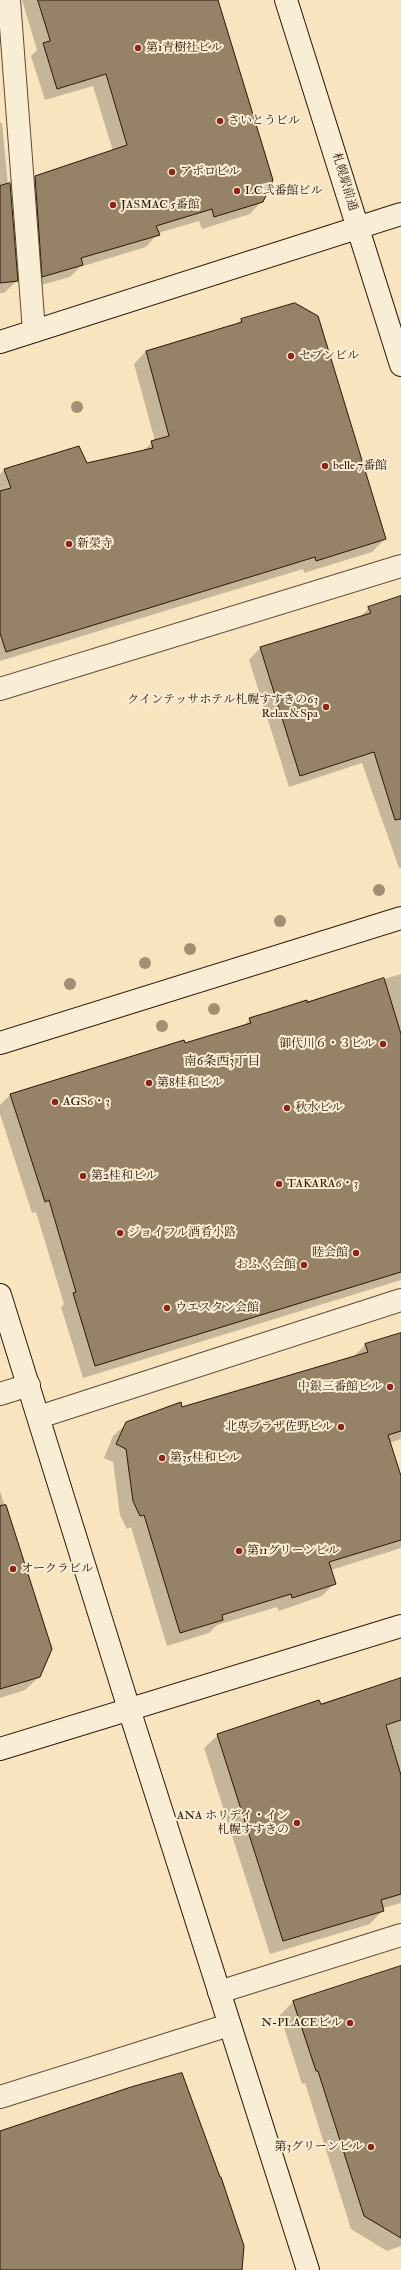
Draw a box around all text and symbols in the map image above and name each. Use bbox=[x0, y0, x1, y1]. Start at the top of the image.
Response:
place label: 第1青樹社ビル bbox=[146, 41, 222, 55]
marker: 第1青樹社ビル bbox=[133, 43, 143, 53]
place label: さいとうビル bbox=[228, 114, 300, 128]
marker: さいとうビル bbox=[215, 116, 225, 126]
street label: 札幌駅前通 bbox=[328, 151, 360, 213]
place label: アポロビル bbox=[180, 165, 240, 179]
marker: アポロビル bbox=[167, 167, 177, 177]
place label: LC弐番館ビル bbox=[245, 184, 322, 198]
marker: LC弐番館ビル bbox=[232, 186, 242, 196]
place label: JASMAC 5番館 bbox=[121, 198, 200, 212]
marker: JASMAC 5番館 bbox=[108, 200, 118, 210]
place label: セブンビル bbox=[299, 349, 359, 363]
marker: セブンビル bbox=[286, 351, 296, 361]
place label: belle 7番館 bbox=[333, 459, 387, 473]
marker: belle 7番館 bbox=[320, 461, 330, 471]
place label: 新榮寺 bbox=[77, 537, 113, 551]
marker: 新榮寺 bbox=[64, 539, 74, 549]
place label: クインテッサホテル札幌すすきの63 Relax＆Spa bbox=[127, 693, 318, 721]
marker: クインテッサホテル札幌すすきの63 Relax＆Spa bbox=[321, 702, 331, 712]
place label: 御代川６・３ビル bbox=[279, 1037, 375, 1051]
marker: 御代川６・３ビル bbox=[378, 1039, 388, 1049]
district label: 南6条西3丁目 bbox=[184, 1054, 260, 1070]
place label: 第8桂和ビル bbox=[157, 1076, 223, 1090]
marker: 第8桂和ビル bbox=[144, 1078, 154, 1088]
place label: AGS6・3 bbox=[63, 1095, 110, 1109]
marker: AGS6・3 bbox=[50, 1097, 60, 1107]
place label: 秋水ビル bbox=[295, 1101, 343, 1115]
marker: 秋水ビル bbox=[282, 1103, 292, 1113]
place label: 第2桂和ビル bbox=[91, 1169, 157, 1183]
marker: 第2桂和ビル bbox=[78, 1171, 88, 1181]
place label: TAKARA6・3 bbox=[287, 1177, 358, 1191]
marker: TAKARA6・3 bbox=[274, 1179, 284, 1189]
place label: ジョイフル酒肴小路 bbox=[128, 1226, 236, 1240]
marker: ジョイフル酒肴小路 bbox=[115, 1228, 125, 1238]
place label: 睦会館 bbox=[312, 1246, 348, 1260]
marker: 睦会館 bbox=[351, 1248, 361, 1258]
place label: おふく会館 bbox=[236, 1258, 296, 1272]
marker: おふく会館 bbox=[299, 1260, 309, 1270]
place label: ウエスタン会館 bbox=[175, 1301, 259, 1315]
marker: ウエスタン会館 bbox=[162, 1303, 172, 1313]
place label: 中銀三番館ビル bbox=[298, 1380, 382, 1394]
marker: 中銀三番館ビル bbox=[385, 1382, 395, 1392]
place label: 北専プラザ佐野ビル bbox=[225, 1420, 333, 1434]
marker: 北専プラザ佐野ビル bbox=[336, 1422, 346, 1432]
place label: 第35桂和ビル bbox=[170, 1451, 240, 1465]
marker: 第35桂和ビル bbox=[157, 1453, 167, 1463]
place label: 第11グリーンビル bbox=[247, 1544, 340, 1558]
marker: 第11グリーンビル bbox=[234, 1546, 244, 1556]
place label: オークラビル bbox=[21, 1562, 93, 1576]
marker: オークラビル bbox=[8, 1564, 18, 1574]
place label: ANA ホリデイ・イン 札幌すすきの bbox=[177, 1809, 289, 1837]
marker: ANA ホリデイ・イン 札幌すすきの bbox=[292, 1818, 302, 1828]
place label: N-PLACEビル bbox=[261, 2016, 342, 2030]
marker: N-PLACEビル bbox=[345, 2018, 355, 2028]
place label: 第3グリーンビル bbox=[274, 2140, 363, 2154]
marker: 第3グリーンビル bbox=[366, 2142, 376, 2152]

